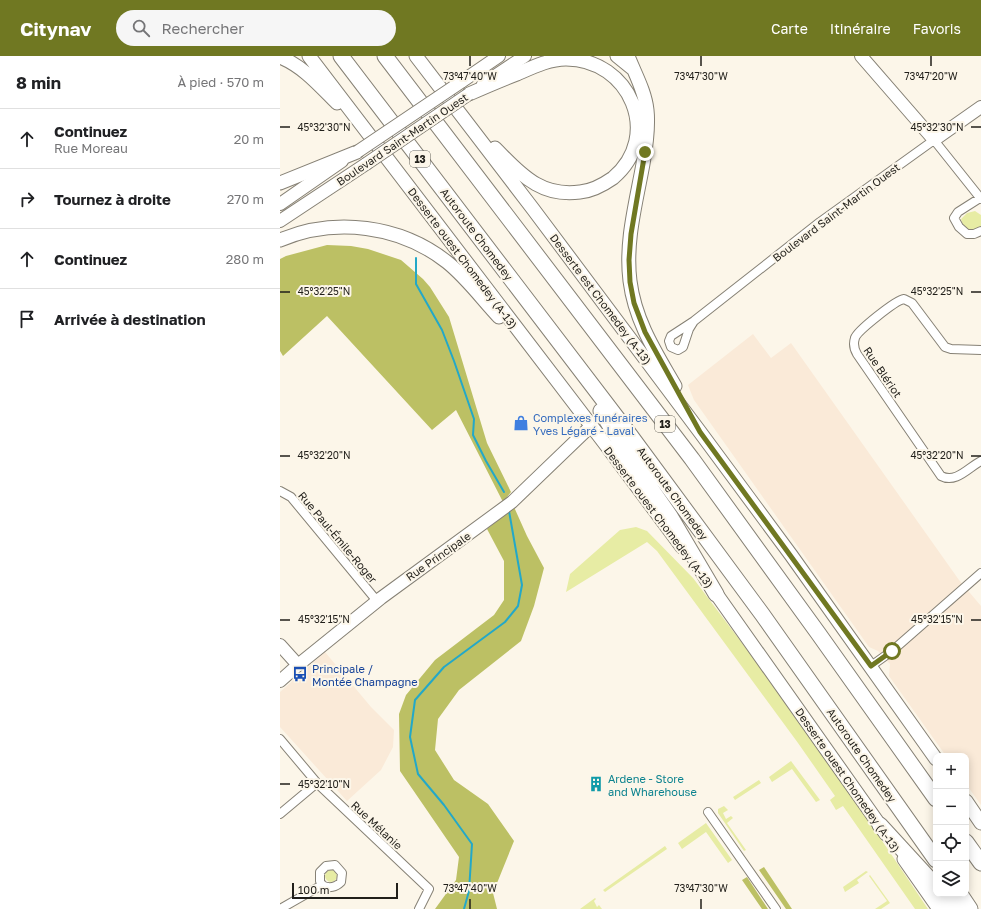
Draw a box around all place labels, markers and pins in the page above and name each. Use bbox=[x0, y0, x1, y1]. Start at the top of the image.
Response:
place label: Complexes funéraires Yves Légaré - Laval bbox=[533, 411, 648, 437]
shop icon: Complexes funéraires Yves Légaré - Laval bbox=[512, 414, 530, 432]
place label: Principale / Montée Champagne bbox=[312, 662, 418, 688]
bus stop icon: Principale / Montée Champagne bbox=[291, 665, 309, 683]
place label: Ardene - Store and Wharehouse bbox=[608, 772, 697, 798]
building icon: Ardene - Store and Wharehouse bbox=[587, 775, 605, 793]

